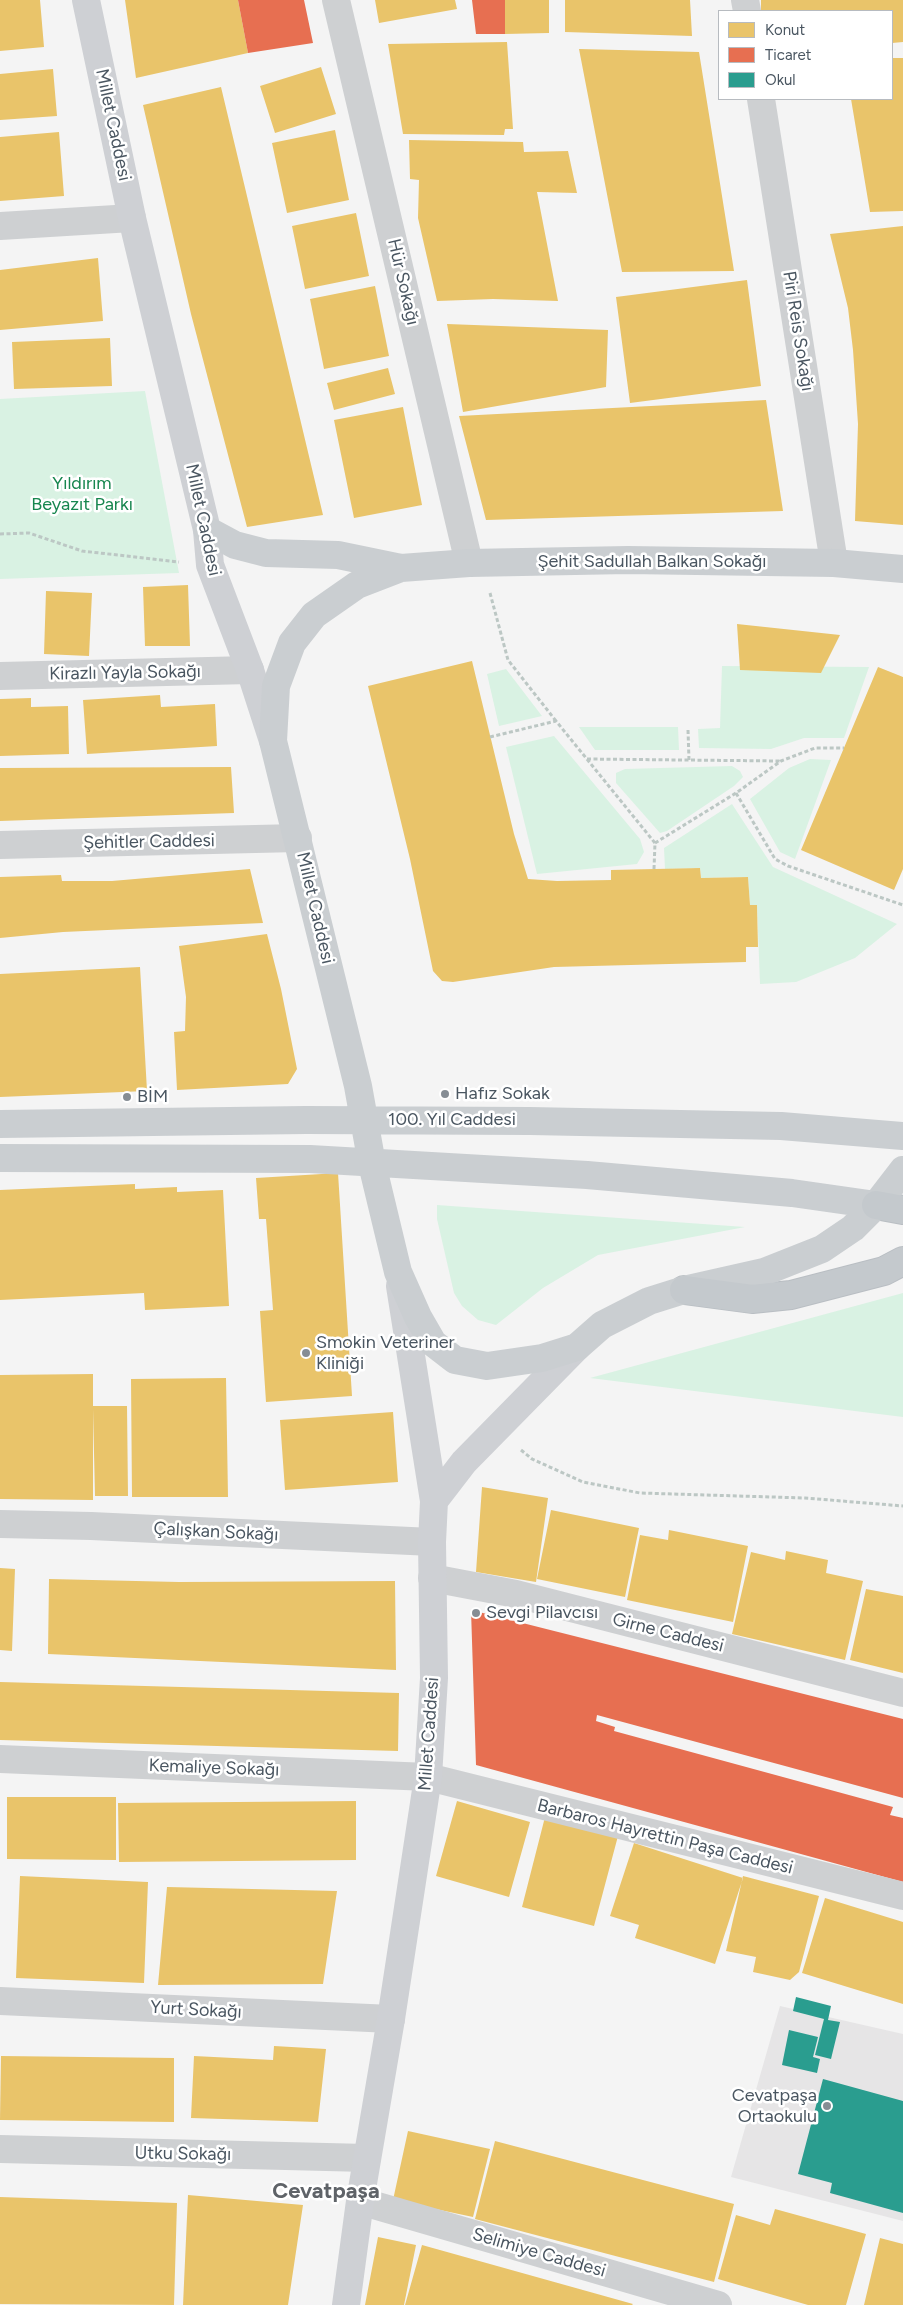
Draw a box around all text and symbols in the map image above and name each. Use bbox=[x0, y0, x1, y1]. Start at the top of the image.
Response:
legend bbox=[718, 10, 893, 100]
text: Konut bbox=[765, 21, 805, 39]
text: Ticaret bbox=[765, 46, 811, 64]
street label: Millet Caddesi bbox=[91, 67, 135, 183]
text: Okul bbox=[765, 71, 796, 89]
street label: Hür Sokağı bbox=[383, 237, 423, 327]
street label: Piri Reis Sokağı bbox=[778, 269, 818, 393]
street label: Millet Caddesi bbox=[181, 462, 225, 578]
park label: Yıldırım Beyazıt Parkı bbox=[31, 473, 133, 516]
street label: Şehit Sadullah Balkan Sokağı bbox=[537, 551, 767, 573]
street label: Kirazlı Yayla Sokağı bbox=[49, 661, 201, 685]
street label: Şehitler Caddesi bbox=[83, 830, 215, 854]
street label: Millet Caddesi bbox=[292, 850, 338, 966]
place label: Hafız Sokak bbox=[455, 1083, 550, 1105]
place label: BİM bbox=[137, 1086, 168, 1108]
marker: Hafız Sokak bbox=[439, 1088, 451, 1100]
marker: BİM bbox=[121, 1091, 133, 1103]
street label: 100. Yıl Caddesi bbox=[388, 1109, 516, 1131]
place label: Smokin Veteriner Kliniği bbox=[316, 1332, 455, 1375]
marker: Smokin Veteriner Kliniği bbox=[300, 1347, 312, 1359]
street label: Çalışkan Sokağı bbox=[153, 1518, 279, 1546]
place label: Sevgi Pilavcısı bbox=[486, 1602, 598, 1624]
marker: Sevgi Pilavcısı bbox=[470, 1607, 482, 1619]
street label: Girne Caddesi bbox=[610, 1609, 726, 1657]
street label: Millet Caddesi bbox=[414, 1676, 444, 1792]
street label: Kemaliye Sokağı bbox=[148, 1755, 280, 1781]
street label: Barbaros Hayrettin Paşa Caddesi bbox=[535, 1795, 795, 1879]
street label: Yurt Sokağı bbox=[150, 1997, 242, 2023]
place label: Cevatpaşa Ortaokulu bbox=[732, 2085, 817, 2128]
marker: Cevatpaşa Ortaokulu bbox=[821, 2100, 833, 2112]
street label: Utku Sokağı bbox=[134, 2142, 232, 2166]
district label: Cevatpaşa bbox=[272, 2179, 380, 2205]
street label: Selimiye Caddesi bbox=[470, 2224, 608, 2282]

